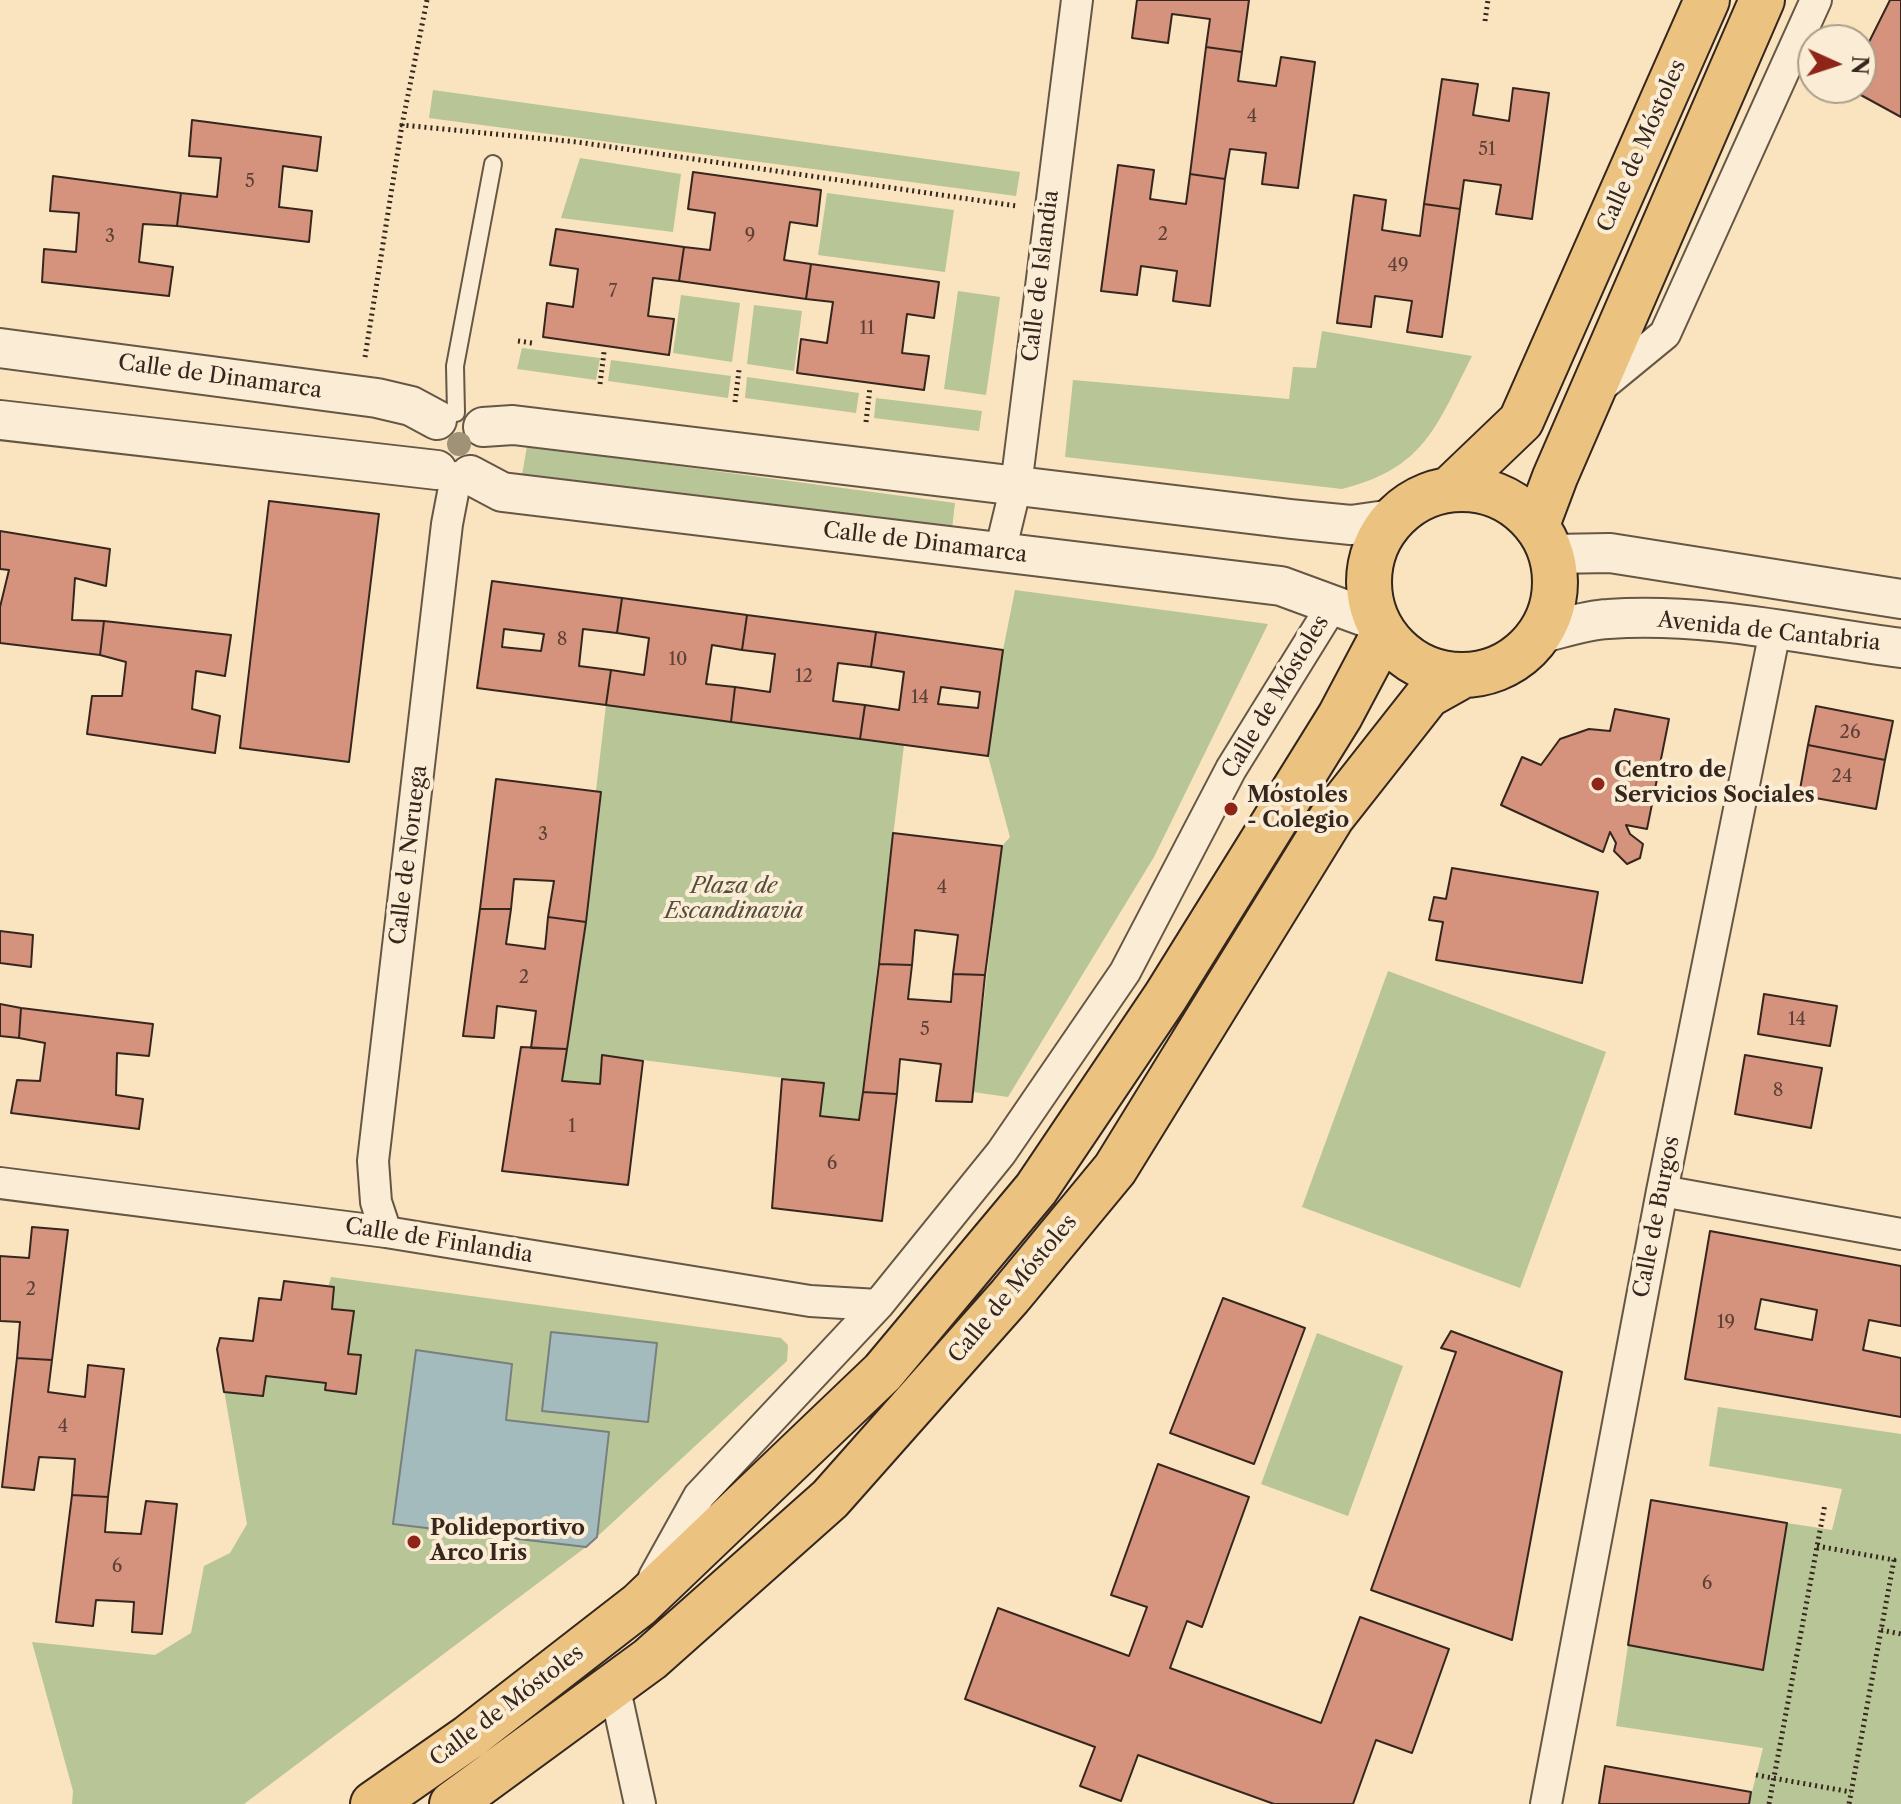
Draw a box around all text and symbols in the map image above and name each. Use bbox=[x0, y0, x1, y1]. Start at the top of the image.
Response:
north arrow bbox=[1797, 24, 1877, 104]
text: N bbox=[1845, 55, 1873, 75]
street label: Calle de Móstoles bbox=[1592, 56, 1692, 236]
house number: 4 bbox=[1247, 106, 1257, 128]
house number: 51 bbox=[1478, 139, 1496, 161]
house number: 5 bbox=[245, 171, 255, 193]
street label: Calle de Islandia bbox=[1017, 189, 1065, 363]
house number: 2 bbox=[1158, 224, 1168, 246]
house number: 9 bbox=[745, 225, 755, 247]
house number: 3 bbox=[105, 226, 115, 248]
house number: 49 bbox=[1388, 255, 1408, 277]
house number: 7 bbox=[609, 281, 617, 303]
house number: 11 bbox=[859, 318, 875, 340]
street label: Calle de Dinamarca bbox=[116, 350, 324, 404]
street label: Calle de Dinamarca bbox=[821, 517, 1029, 569]
street label: Avenida de Cantabria bbox=[1656, 607, 1882, 657]
street label: Calle de Móstoles bbox=[1217, 611, 1335, 783]
house number: 8 bbox=[557, 629, 567, 651]
house number: 10 bbox=[669, 649, 687, 671]
house number: 12 bbox=[795, 666, 813, 688]
house number: 14 bbox=[911, 687, 929, 709]
house number: 26 bbox=[1840, 722, 1860, 744]
place label: Centro de Servicios Sociales bbox=[1614, 758, 1815, 810]
street label: Calle de Noruega bbox=[385, 764, 433, 946]
house number: 24 bbox=[1832, 766, 1852, 788]
marker: Centro de Servicios Sociales bbox=[1589, 775, 1607, 793]
place label: Móstoles - Colegio bbox=[1247, 783, 1349, 834]
marker: Móstoles - Colegio bbox=[1222, 800, 1240, 818]
house number: 3 bbox=[538, 824, 548, 846]
park label: Plaza de Escandinavia bbox=[665, 874, 803, 926]
house number: 4 bbox=[937, 877, 947, 899]
house number: 2 bbox=[519, 967, 529, 989]
house number: 14 bbox=[1788, 1009, 1806, 1031]
house number: 5 bbox=[920, 1019, 930, 1041]
house number: 8 bbox=[1773, 1080, 1783, 1102]
house number: 1 bbox=[568, 1116, 576, 1138]
street label: Calle de Burgos bbox=[1628, 1134, 1686, 1300]
house number: 6 bbox=[827, 1153, 837, 1175]
street label: Calle de Móstoles bbox=[943, 1209, 1083, 1369]
street label: Calle de Finlandia bbox=[343, 1213, 535, 1269]
house number: 2 bbox=[26, 1279, 36, 1301]
house number: 19 bbox=[1717, 1312, 1735, 1334]
house number: 4 bbox=[58, 1416, 68, 1438]
place label: Polideportivo Arco Iris bbox=[430, 1516, 585, 1568]
marker: Polideportivo Arco Iris bbox=[405, 1533, 423, 1551]
house number: 6 bbox=[112, 1556, 122, 1578]
house number: 6 bbox=[1702, 1573, 1712, 1595]
street label: Calle de Móstoles bbox=[425, 1640, 589, 1772]

